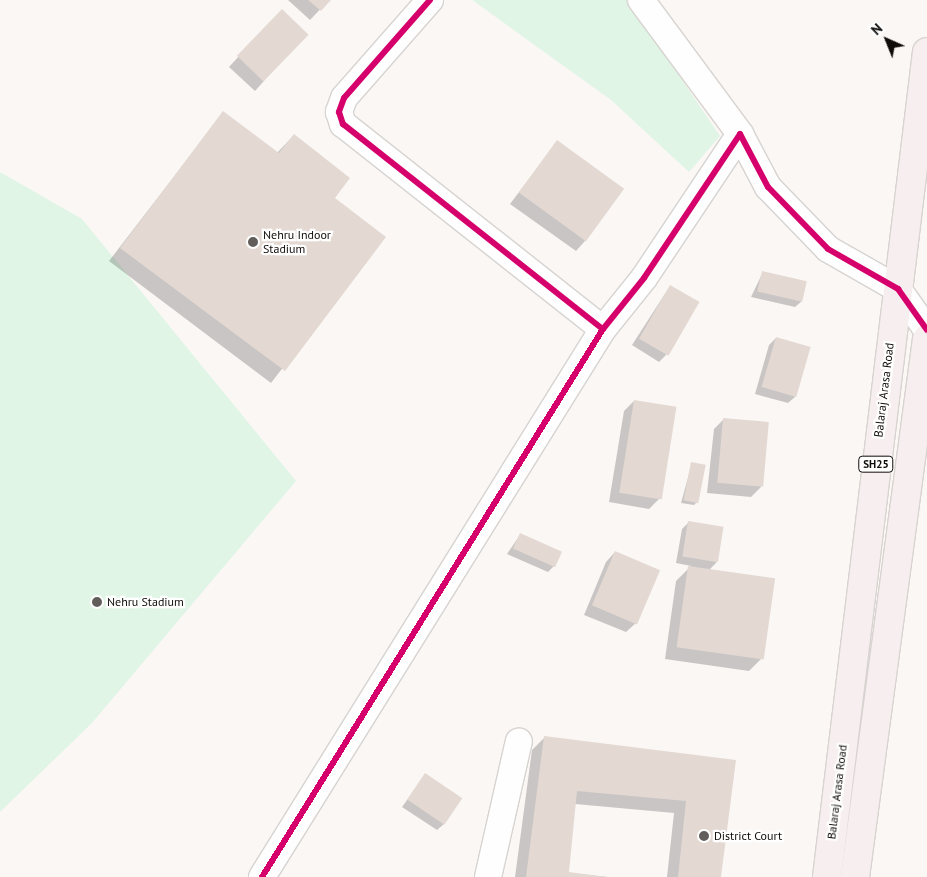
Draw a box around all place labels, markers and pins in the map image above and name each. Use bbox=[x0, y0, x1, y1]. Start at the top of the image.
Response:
place label: Nehru Indoor Stadium bbox=[263, 228, 331, 256]
marker: Nehru Indoor Stadium bbox=[247, 236, 259, 248]
place label: Nehru Stadium bbox=[107, 595, 184, 609]
marker: Nehru Stadium bbox=[91, 596, 103, 608]
place label: District Court bbox=[714, 829, 782, 843]
marker: District Court bbox=[698, 830, 710, 842]

